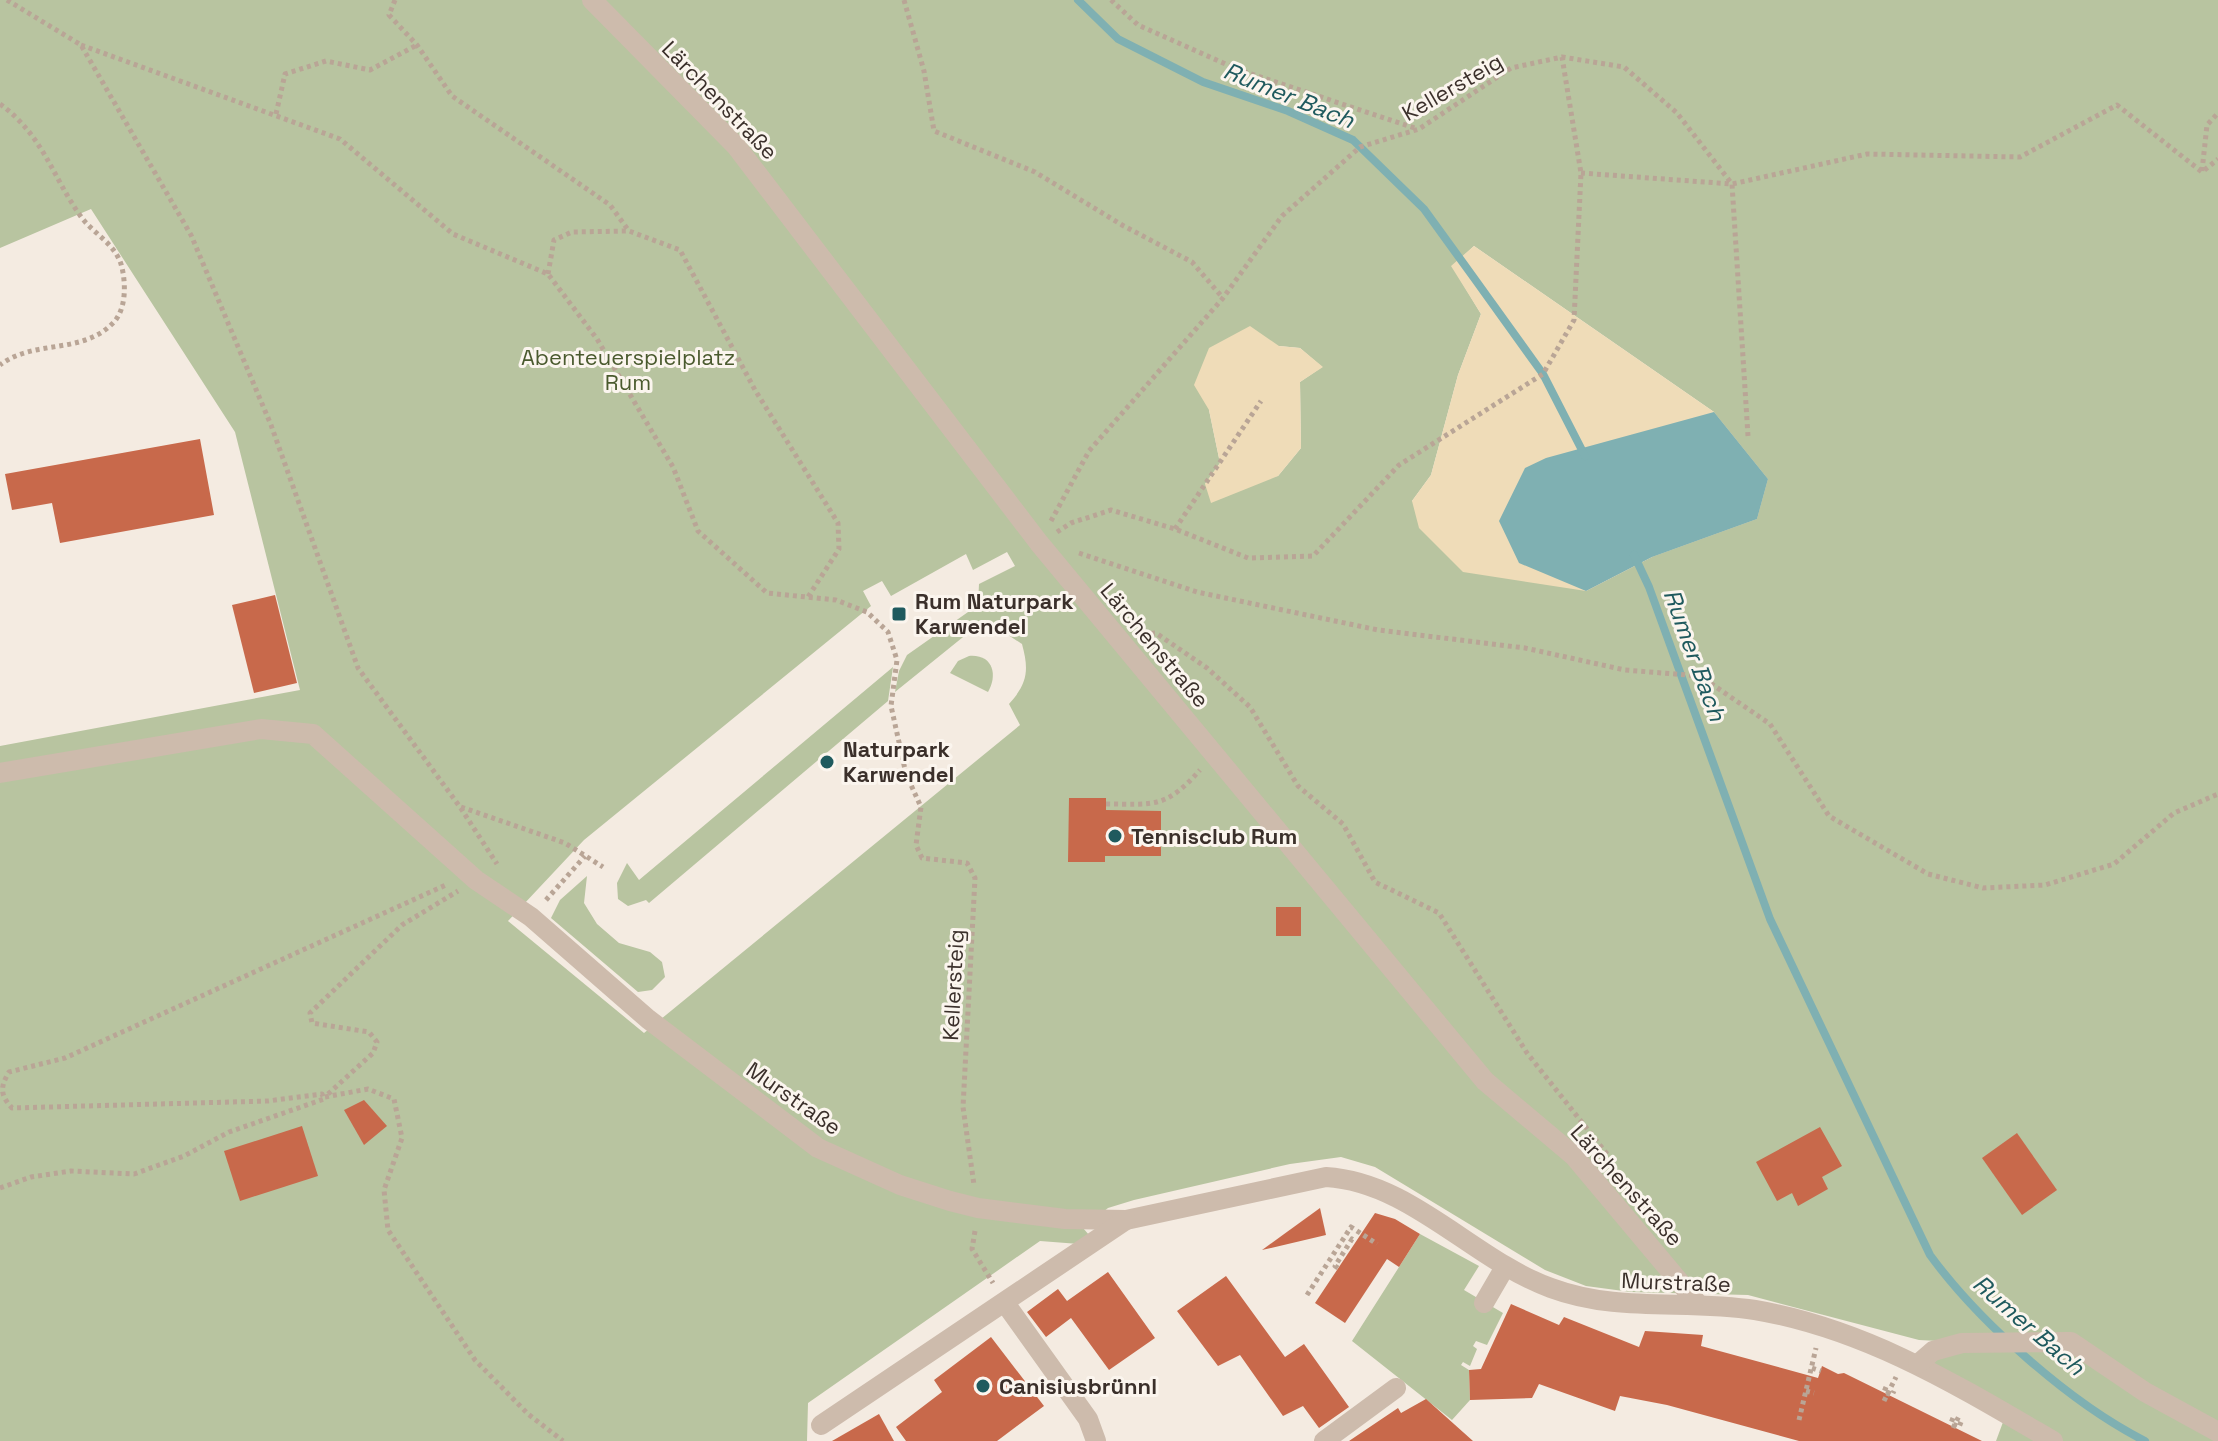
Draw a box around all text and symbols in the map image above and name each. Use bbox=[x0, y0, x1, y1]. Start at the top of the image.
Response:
street label: Lärchenstraße bbox=[656, 35, 784, 165]
street label: Kellersteig bbox=[1397, 47, 1507, 127]
water label: Rumer Bach bbox=[1219, 55, 1360, 136]
park label: Abenteuerspielplatz Rum bbox=[521, 343, 735, 396]
street label: Lärchenstraße bbox=[1095, 577, 1215, 713]
water label: Rumer Bach bbox=[1657, 585, 1734, 726]
place label: Rum Naturpark Karwendel bbox=[915, 587, 1074, 640]
marker: Rum Naturpark Karwendel bbox=[890, 605, 908, 623]
place label: Naturpark Karwendel bbox=[843, 735, 954, 788]
marker: Naturpark Karwendel bbox=[818, 753, 836, 771]
place label: Tennisclub Rum bbox=[1131, 822, 1297, 850]
marker: Tennisclub Rum bbox=[1106, 827, 1124, 845]
street label: Kellersteig bbox=[936, 929, 970, 1041]
street label: Murstraße bbox=[741, 1055, 847, 1141]
street label: Lärchenstraße bbox=[1565, 1118, 1689, 1252]
street label: Murstraße bbox=[1621, 1266, 1731, 1298]
water label: Rumer Bach bbox=[1967, 1268, 2092, 1383]
place label: Canisiusbrünnl bbox=[999, 1372, 1157, 1400]
marker: Canisiusbrünnl bbox=[974, 1377, 992, 1395]

